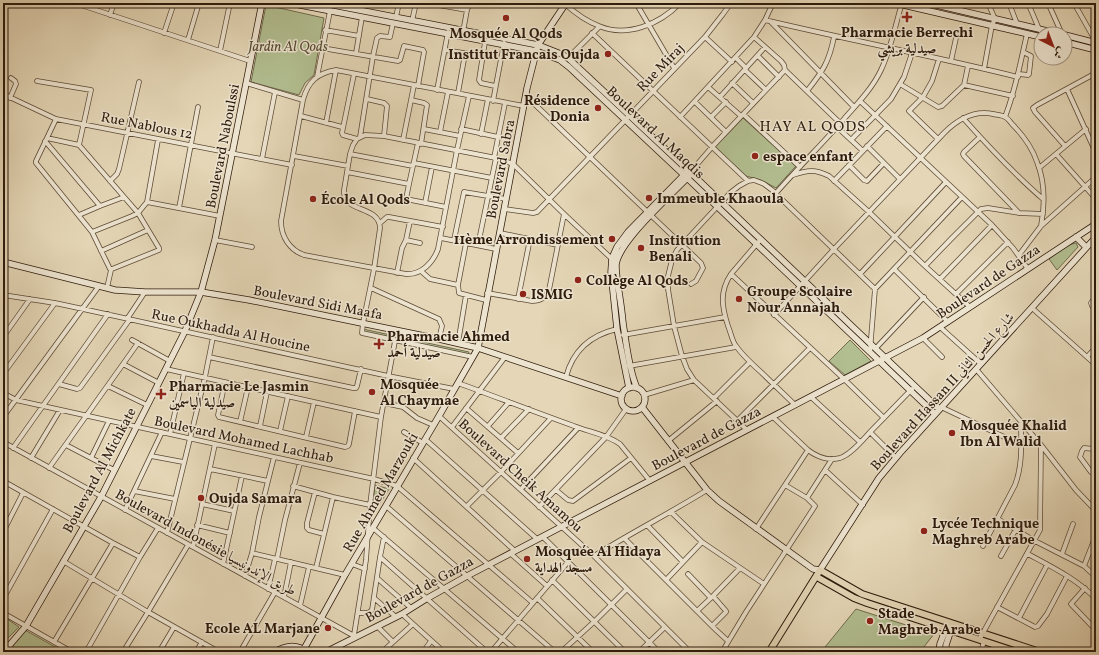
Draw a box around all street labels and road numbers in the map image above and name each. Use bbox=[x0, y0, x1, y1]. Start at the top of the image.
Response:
street label: Rue Miraj bbox=[633, 40, 689, 97]
street label: Boulevard Naboulssi bbox=[202, 82, 245, 210]
street label: Boulevard Al Maqdis bbox=[602, 82, 708, 184]
street label: Rue Nablous 12 bbox=[99, 108, 194, 145]
street label: Boulevard Sabra bbox=[483, 118, 520, 221]
street label: Boulevard de Gazza bbox=[933, 240, 1044, 324]
street label: Boulevard Sidi Maafa bbox=[251, 282, 384, 325]
street label: Rue Oukhadda Al Houcine bbox=[150, 305, 312, 358]
street label: Boulevard Hassan II شارع الحسن الثاني bbox=[867, 309, 1020, 476]
street label: Boulevard de Gazza bbox=[649, 402, 765, 476]
street label: Boulevard Al Michkate bbox=[59, 404, 142, 537]
street label: Boulevard Mohamed Lachhab bbox=[152, 412, 335, 469]
street label: Boulevard Cheik Amamou bbox=[454, 415, 586, 537]
street label: Rue Ahmed Marzouki bbox=[339, 430, 423, 556]
street label: Boulevard Indonésie طريق الإندونيسيا bbox=[111, 485, 299, 601]
street label: Boulevard de Gazza bbox=[362, 553, 477, 628]

